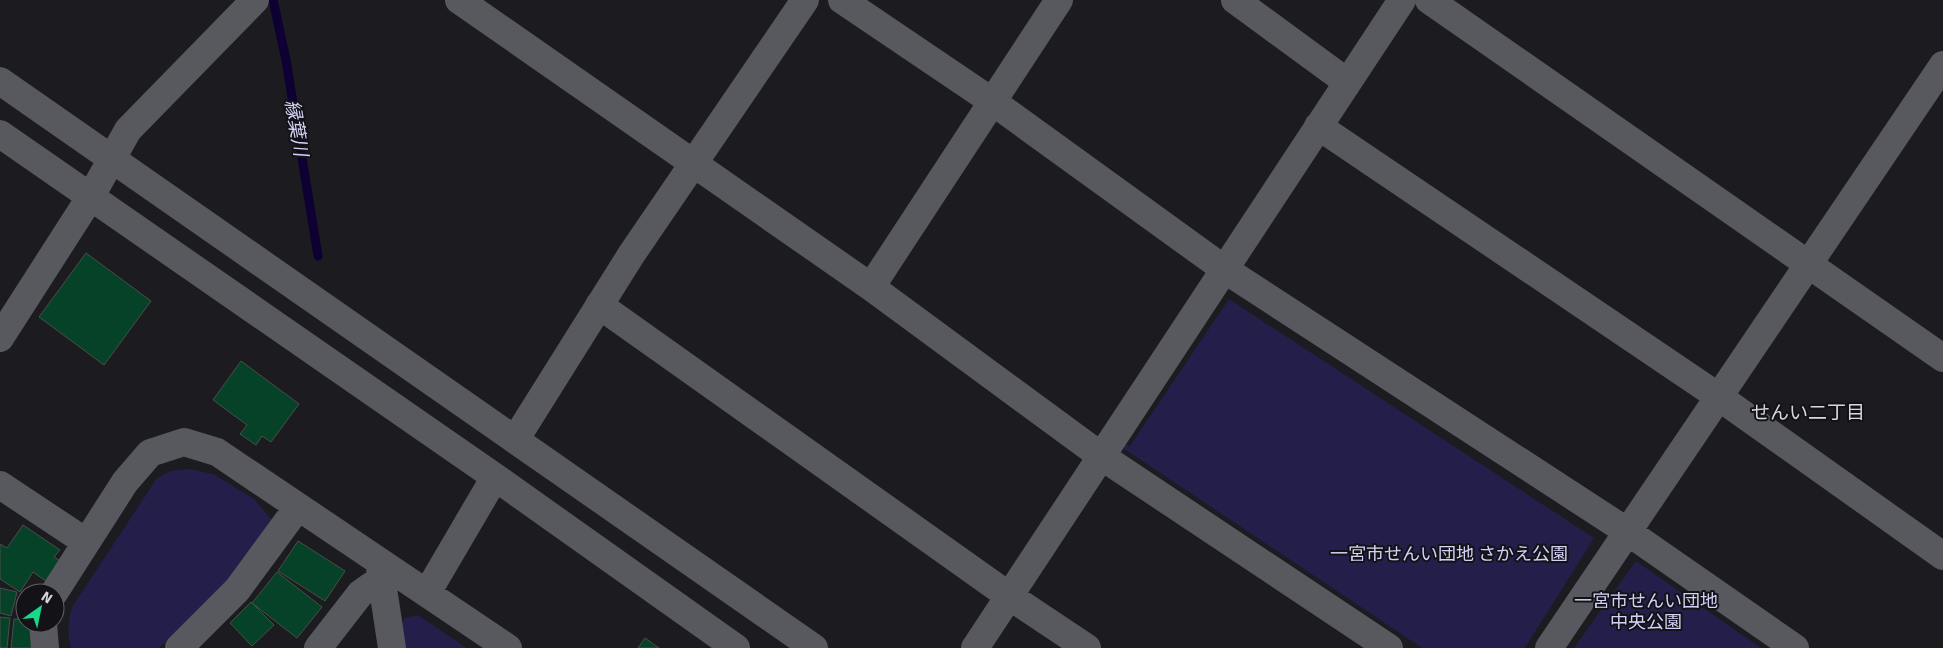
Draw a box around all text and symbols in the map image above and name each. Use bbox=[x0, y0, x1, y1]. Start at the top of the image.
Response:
water label: 縁葉川 bbox=[279, 98, 313, 160]
district label: せんい二丁目 bbox=[1751, 401, 1865, 425]
park label: 一宮市せんい団地 さかえ公園 bbox=[1330, 543, 1568, 565]
north arrow bbox=[15, 583, 65, 633]
text: N bbox=[38, 588, 56, 607]
park label: 一宮市せんい団地 中央公園 bbox=[1574, 590, 1718, 633]

